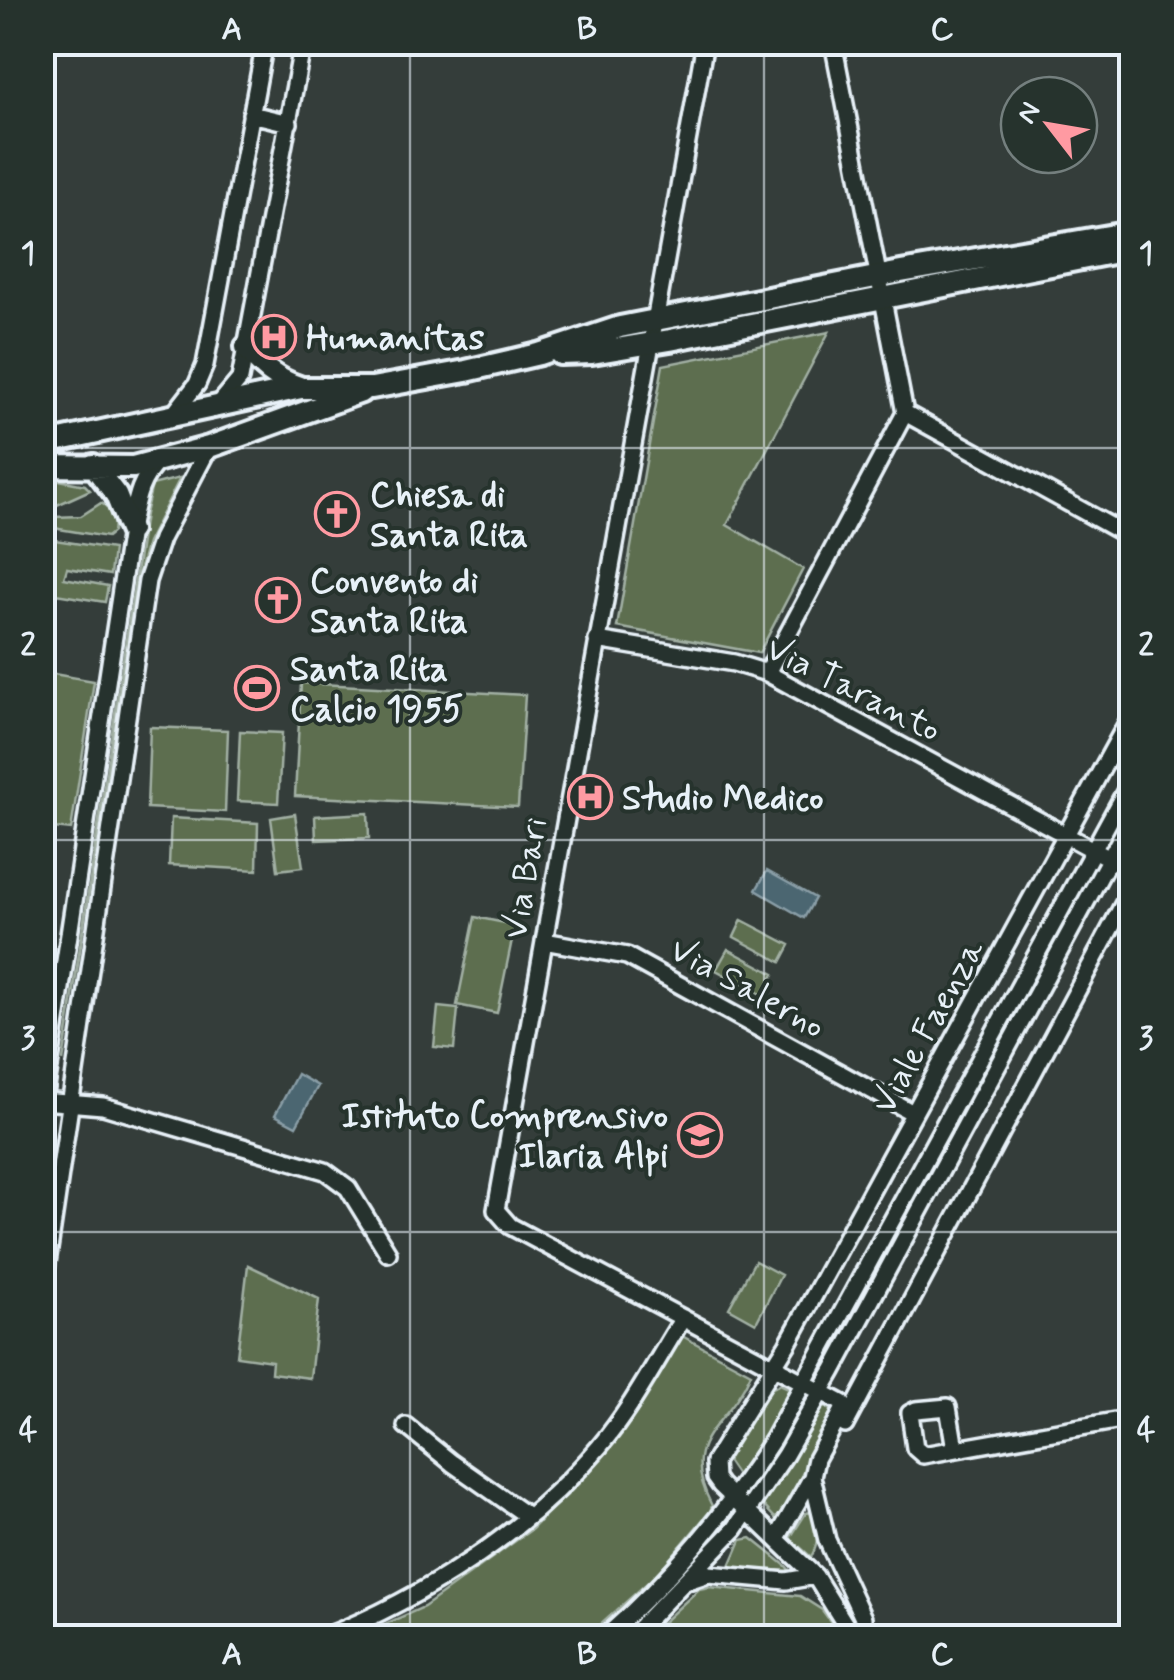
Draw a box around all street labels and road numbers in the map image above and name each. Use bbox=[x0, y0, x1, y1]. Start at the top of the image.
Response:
street label: Via Taranto bbox=[758, 626, 948, 753]
street label: Via Bari bbox=[493, 814, 559, 943]
street label: Via Salerno bbox=[661, 927, 833, 1050]
street label: Viale Faenza bbox=[862, 931, 996, 1122]

